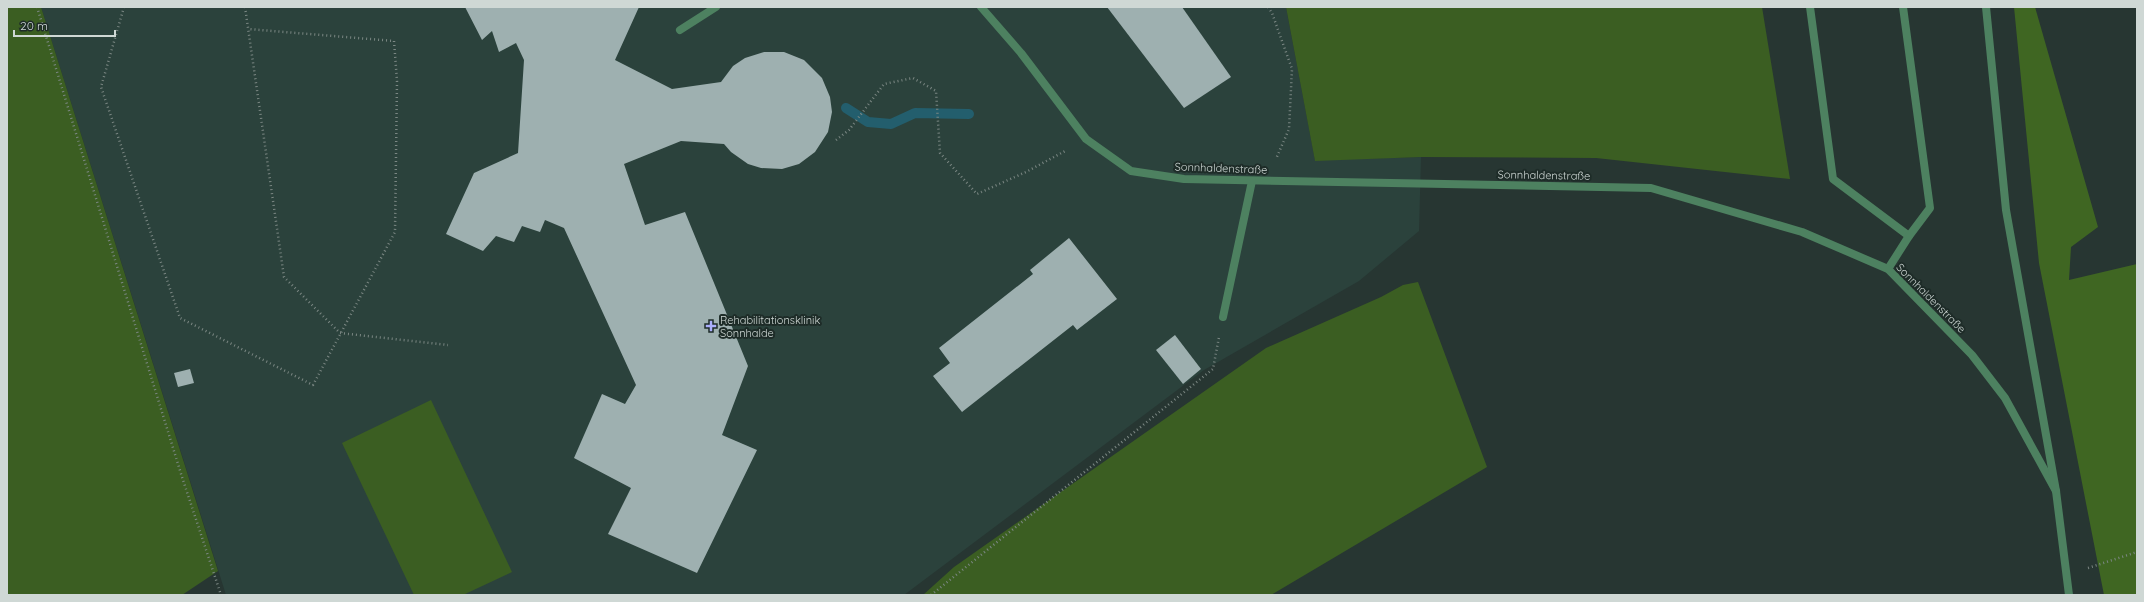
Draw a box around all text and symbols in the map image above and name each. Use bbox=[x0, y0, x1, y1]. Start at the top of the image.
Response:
scale bar bbox=[14, 12, 115, 38]
text: 20 m bbox=[20, 18, 48, 33]
street label: Sonnhaldenstraße bbox=[1174, 159, 1268, 177]
street label: Sonnhaldenstraße bbox=[1498, 167, 1590, 183]
street label: Sonnhaldenstraße bbox=[1893, 260, 1969, 336]
place label: Rehabilitationsklinik Sonnhalde bbox=[720, 313, 820, 340]
marker: Rehabilitationsklinik Sonnhalde bbox=[705, 320, 717, 332]

